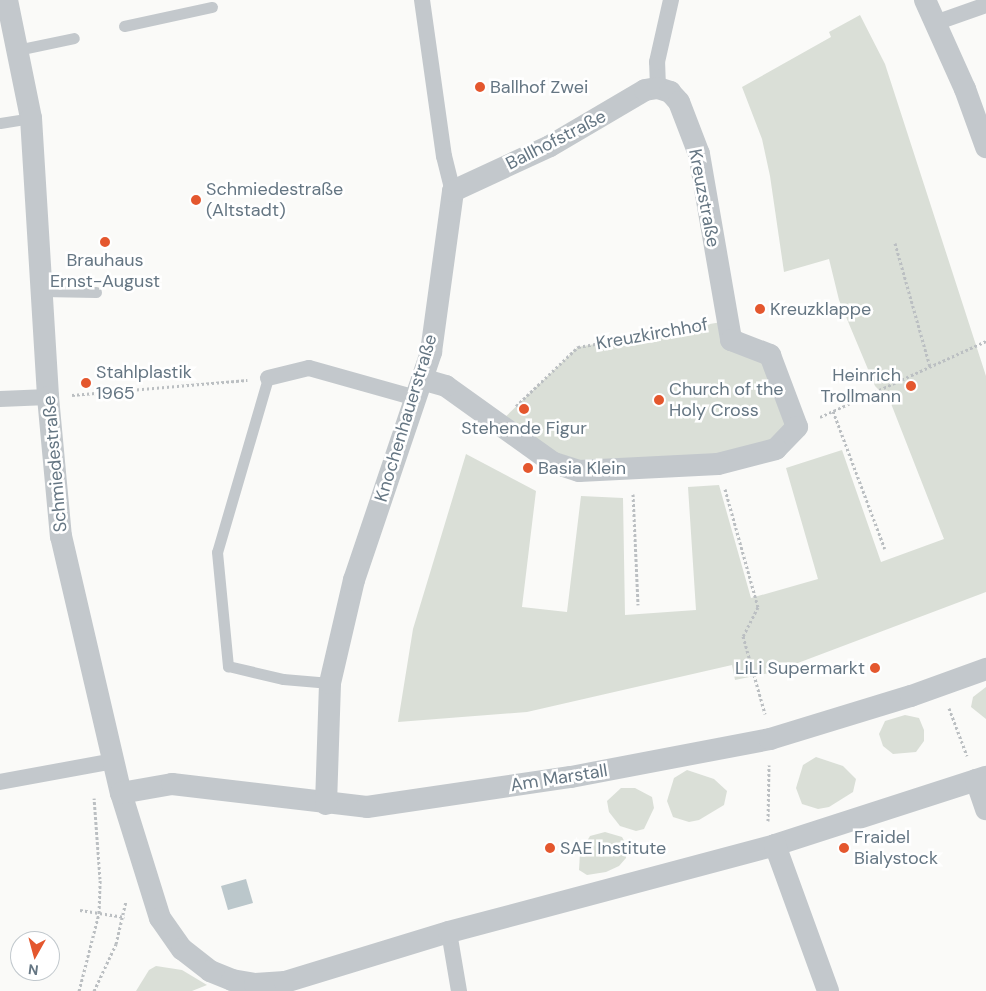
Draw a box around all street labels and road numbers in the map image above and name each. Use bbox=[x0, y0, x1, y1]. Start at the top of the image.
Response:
street label: Ballhofstraße bbox=[502, 106, 610, 174]
street label: Kreuzstraße bbox=[684, 147, 724, 249]
street label: Kreuzkirchhof bbox=[594, 314, 710, 354]
street label: Knochenhauerstraße bbox=[370, 332, 442, 504]
street label: Schmiedestraße bbox=[38, 395, 72, 533]
street label: Am Marstall bbox=[509, 760, 609, 796]

